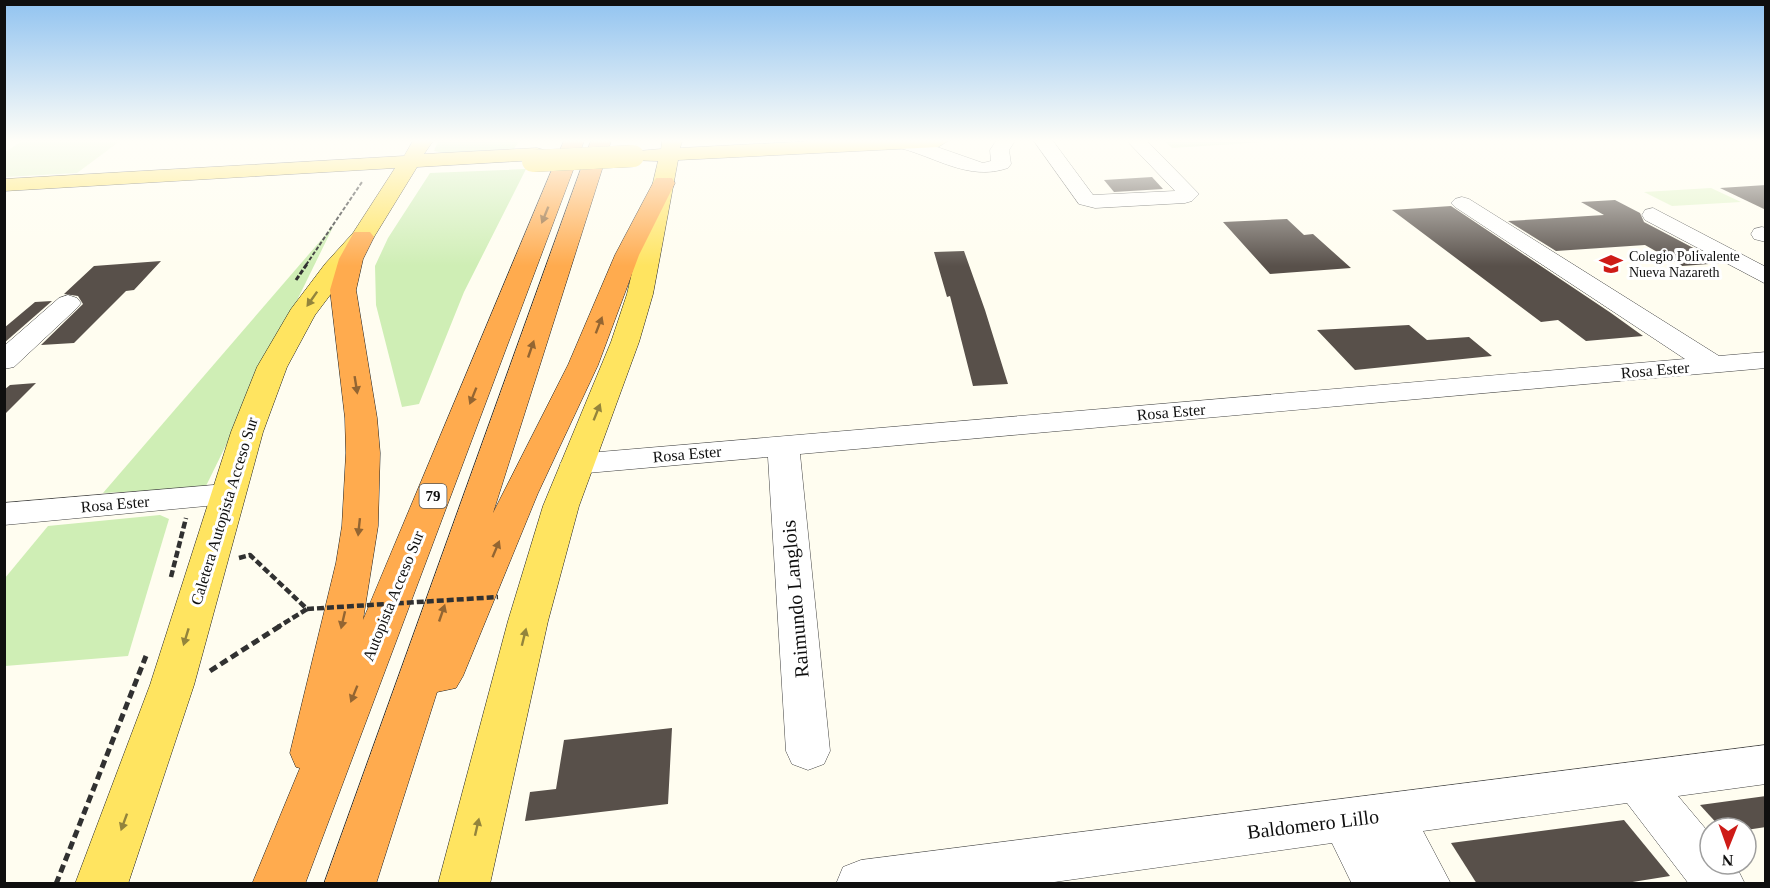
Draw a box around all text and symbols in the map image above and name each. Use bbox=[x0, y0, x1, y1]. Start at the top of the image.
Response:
one-way arrow bbox=[540, 207, 550, 225]
place label: Colegio Polivalente Nueva Nazareth bbox=[1629, 249, 1740, 280]
school or university icon: Colegio Polivalente Nueva Nazareth bbox=[1598, 251, 1624, 277]
one-way arrow bbox=[306, 290, 318, 306]
one-way arrow bbox=[594, 316, 604, 334]
one-way arrow bbox=[527, 340, 537, 358]
street label: Rosa Ester bbox=[1620, 358, 1691, 381]
one-way arrow bbox=[351, 375, 360, 394]
one-way arrow bbox=[468, 388, 478, 406]
street label: Rosa Ester bbox=[1136, 400, 1207, 423]
one-way arrow bbox=[593, 403, 602, 421]
street label: Caletera Autopista Acceso Sur bbox=[187, 415, 262, 607]
street label: Rosa Ester bbox=[652, 442, 723, 465]
road number: 79 bbox=[420, 484, 446, 508]
street label: Rosa Ester bbox=[80, 492, 151, 515]
one-way arrow bbox=[354, 518, 364, 537]
street label: Raimundo Langlois bbox=[777, 519, 814, 679]
street label: Autopista Acceso Sur bbox=[359, 528, 428, 664]
one-way arrow bbox=[492, 540, 501, 558]
one-way arrow bbox=[438, 604, 447, 622]
one-way arrow bbox=[337, 611, 347, 630]
one-way arrow bbox=[181, 628, 190, 646]
one-way arrow bbox=[519, 628, 529, 646]
one-way arrow bbox=[349, 686, 359, 704]
street label: Baldomero Lillo bbox=[1246, 805, 1380, 843]
one-way arrow bbox=[119, 813, 128, 831]
north arrow bbox=[1698, 816, 1758, 876]
one-way arrow bbox=[473, 817, 483, 836]
text: N bbox=[1721, 852, 1734, 869]

